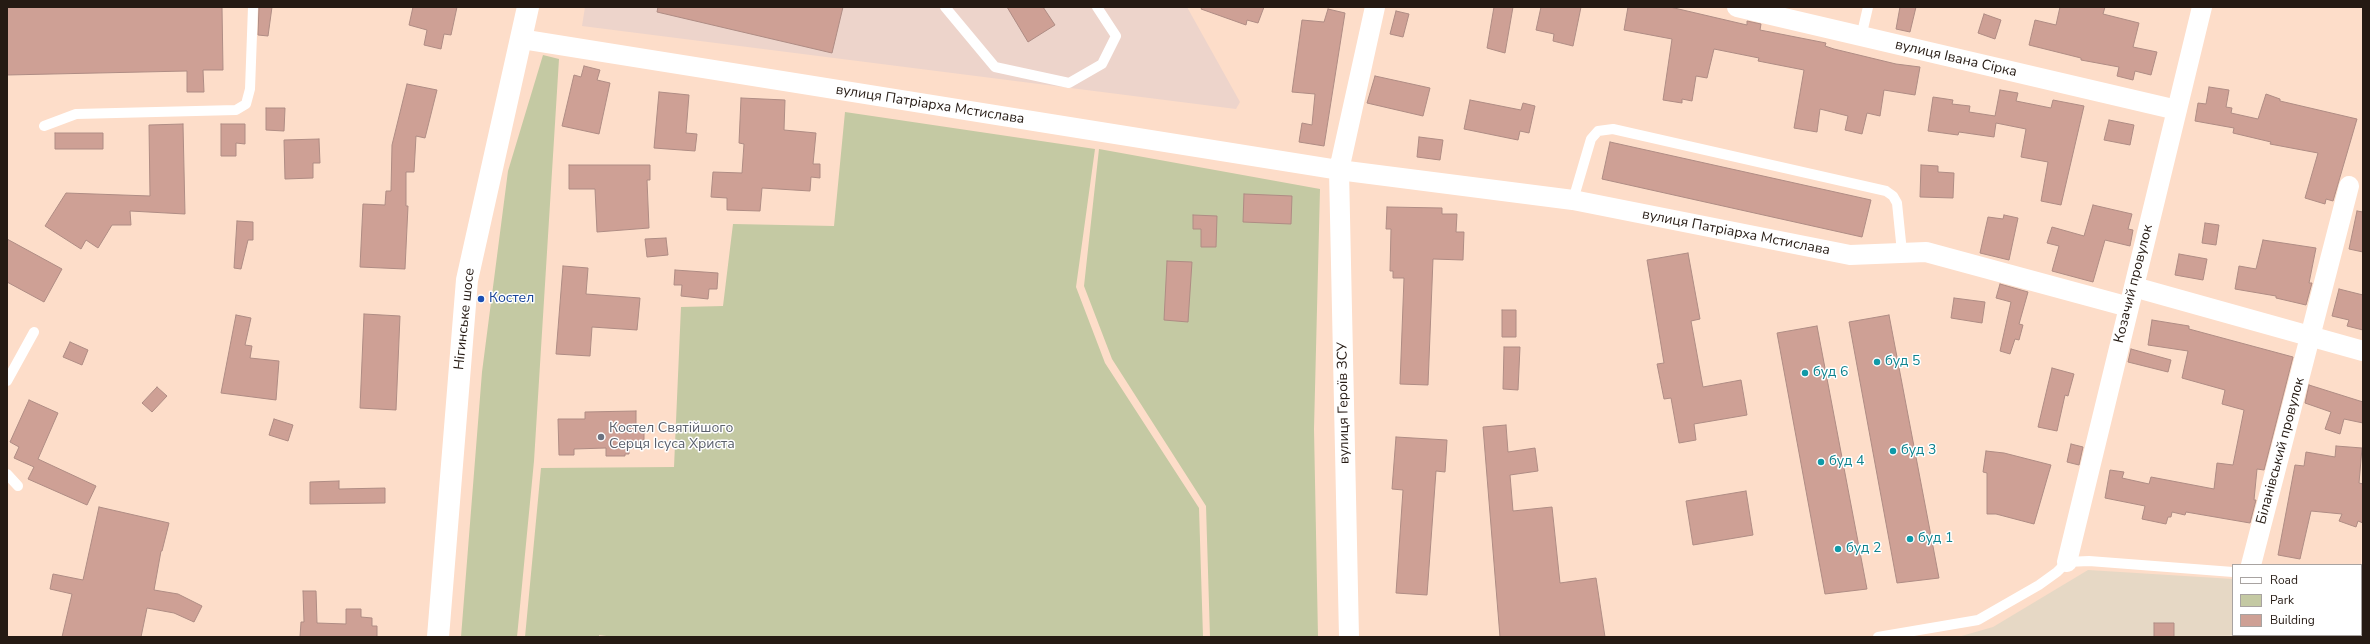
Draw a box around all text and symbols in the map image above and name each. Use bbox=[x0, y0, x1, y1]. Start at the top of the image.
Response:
street label: вулиця Івана Сірка bbox=[1893, 37, 2019, 81]
street label: вулиця Патріарха Мстислава bbox=[834, 82, 1026, 128]
street label: вулиця Патріарха Мстислава bbox=[1641, 207, 1831, 259]
street label: Козачий провулок bbox=[2111, 223, 2157, 345]
street label: Нігинське шосе bbox=[451, 267, 479, 371]
place label: Костел bbox=[489, 291, 534, 307]
marker: Костел bbox=[476, 294, 486, 304]
street label: вулиця Героїв ЗСУ bbox=[1335, 342, 1353, 464]
place label: буд 5 bbox=[1885, 354, 1920, 370]
marker: буд 5 bbox=[1872, 357, 1882, 367]
place label: буд 6 bbox=[1813, 365, 1848, 381]
marker: буд 6 bbox=[1800, 368, 1810, 378]
street label: Біланівський провулок bbox=[2253, 376, 2309, 526]
place label: Костел Святійшого Серця Ісуса Христа bbox=[609, 421, 735, 454]
marker: Костел Святійшого Серця Ісуса Христа bbox=[596, 432, 606, 442]
place label: буд 3 bbox=[1901, 443, 1936, 459]
marker: буд 3 bbox=[1888, 446, 1898, 456]
place label: буд 4 bbox=[1829, 454, 1864, 470]
marker: буд 4 bbox=[1816, 457, 1826, 467]
place label: буд 1 bbox=[1918, 531, 1953, 547]
marker: буд 1 bbox=[1905, 534, 1915, 544]
place label: буд 2 bbox=[1846, 541, 1881, 557]
marker: буд 2 bbox=[1833, 544, 1843, 554]
legend bbox=[2232, 564, 2362, 636]
text: Road bbox=[2270, 572, 2298, 588]
text: Park bbox=[2270, 592, 2294, 608]
text: Building bbox=[2270, 612, 2315, 628]

